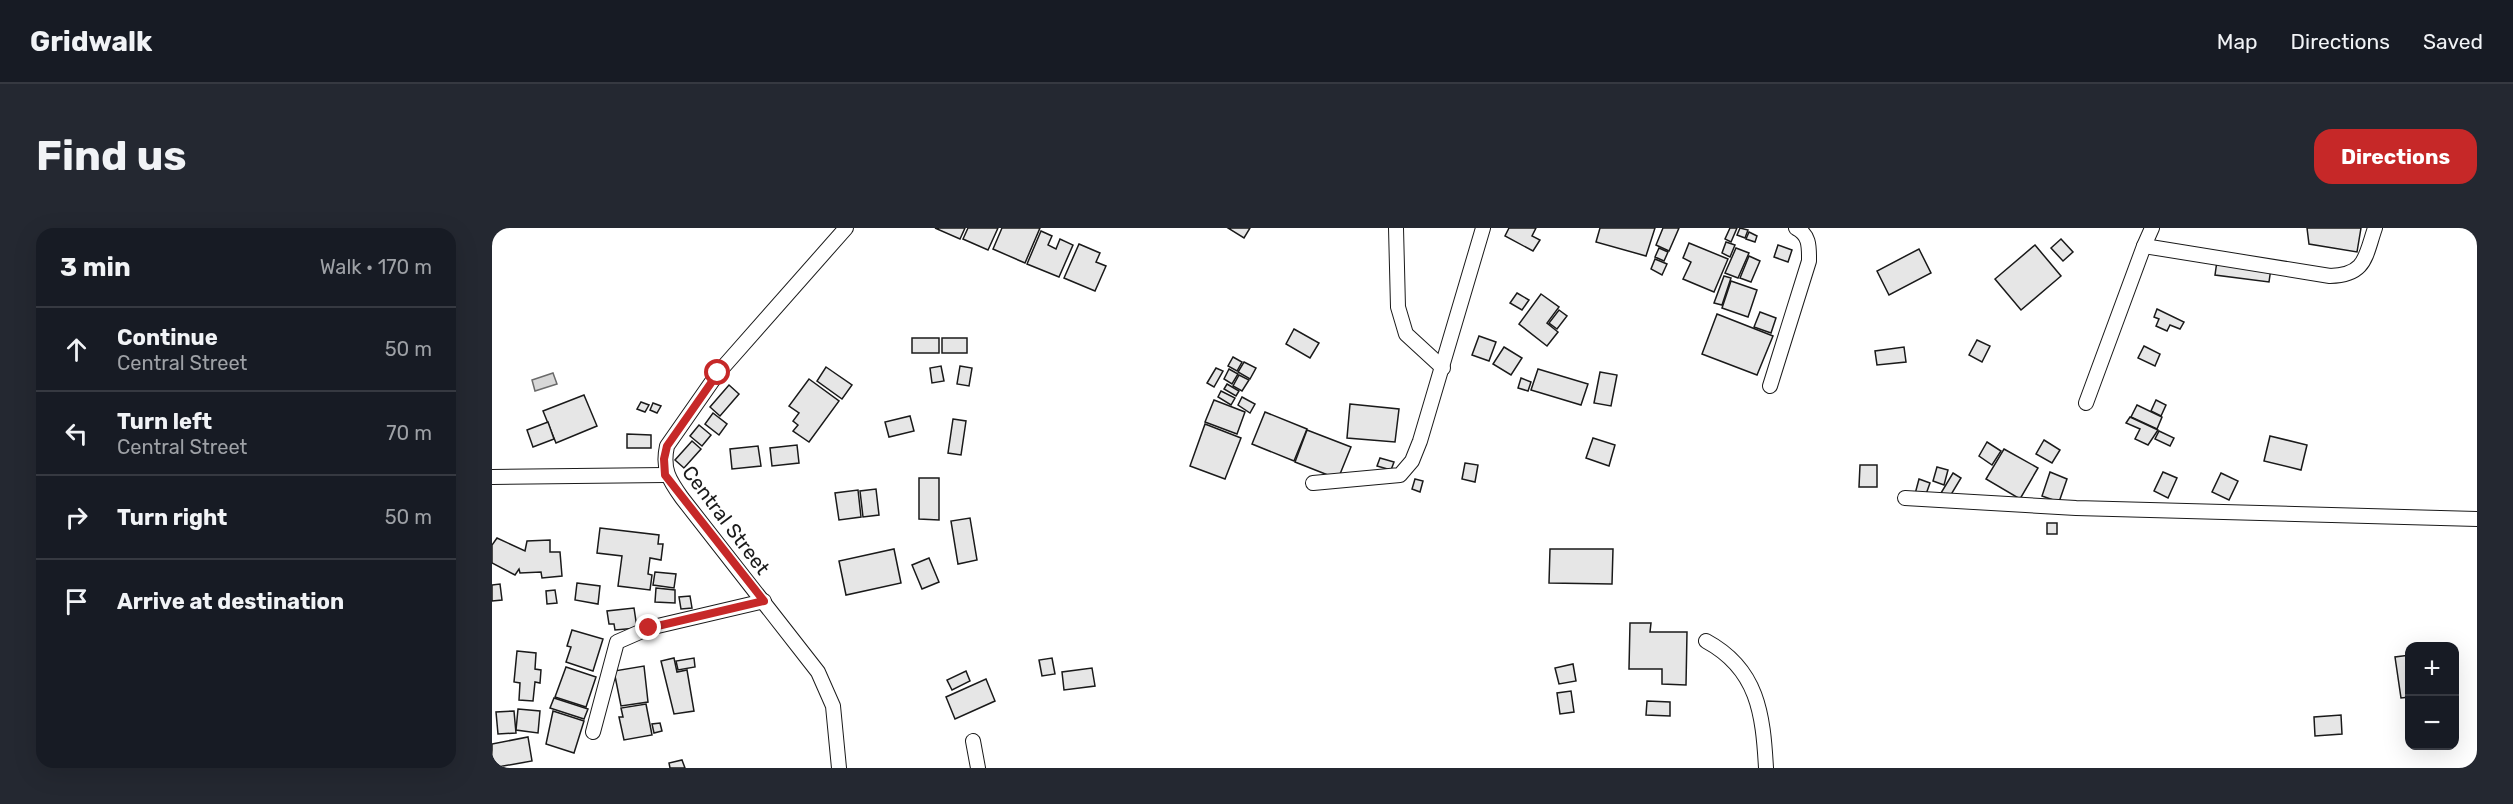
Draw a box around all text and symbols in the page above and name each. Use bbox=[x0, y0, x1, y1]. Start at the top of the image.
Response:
text: Gridwalk bbox=[30, 25, 152, 58]
text: Map bbox=[2217, 29, 2258, 54]
text: Directions bbox=[2291, 29, 2390, 54]
text: Saved bbox=[2423, 29, 2483, 54]
button: Directions bbox=[2314, 129, 2477, 184]
text: Find us bbox=[36, 131, 187, 181]
text: 3 min bbox=[60, 252, 131, 283]
text: Walk · 170 m bbox=[320, 255, 432, 279]
text: Continue bbox=[117, 324, 218, 351]
icon: ahead bbox=[60, 333, 93, 366]
text: 50 m bbox=[385, 337, 432, 361]
text: Central Street bbox=[117, 351, 247, 375]
route start bbox=[704, 359, 730, 385]
text: Turn left bbox=[117, 408, 212, 435]
icon: left bbox=[60, 417, 93, 450]
text: 70 m bbox=[386, 421, 432, 445]
text: Central Street bbox=[117, 435, 247, 459]
street label: Central Street bbox=[677, 461, 775, 579]
icon: right bbox=[60, 501, 93, 534]
text: Turn right bbox=[117, 504, 227, 531]
text: 50 m bbox=[385, 505, 432, 529]
icon: arrive bbox=[60, 585, 93, 618]
text: Arrive at destination bbox=[117, 588, 344, 615]
route end bbox=[635, 614, 661, 640]
map controls bbox=[2405, 642, 2459, 750]
button: + bbox=[2405, 642, 2459, 696]
button: − bbox=[2405, 696, 2459, 750]

